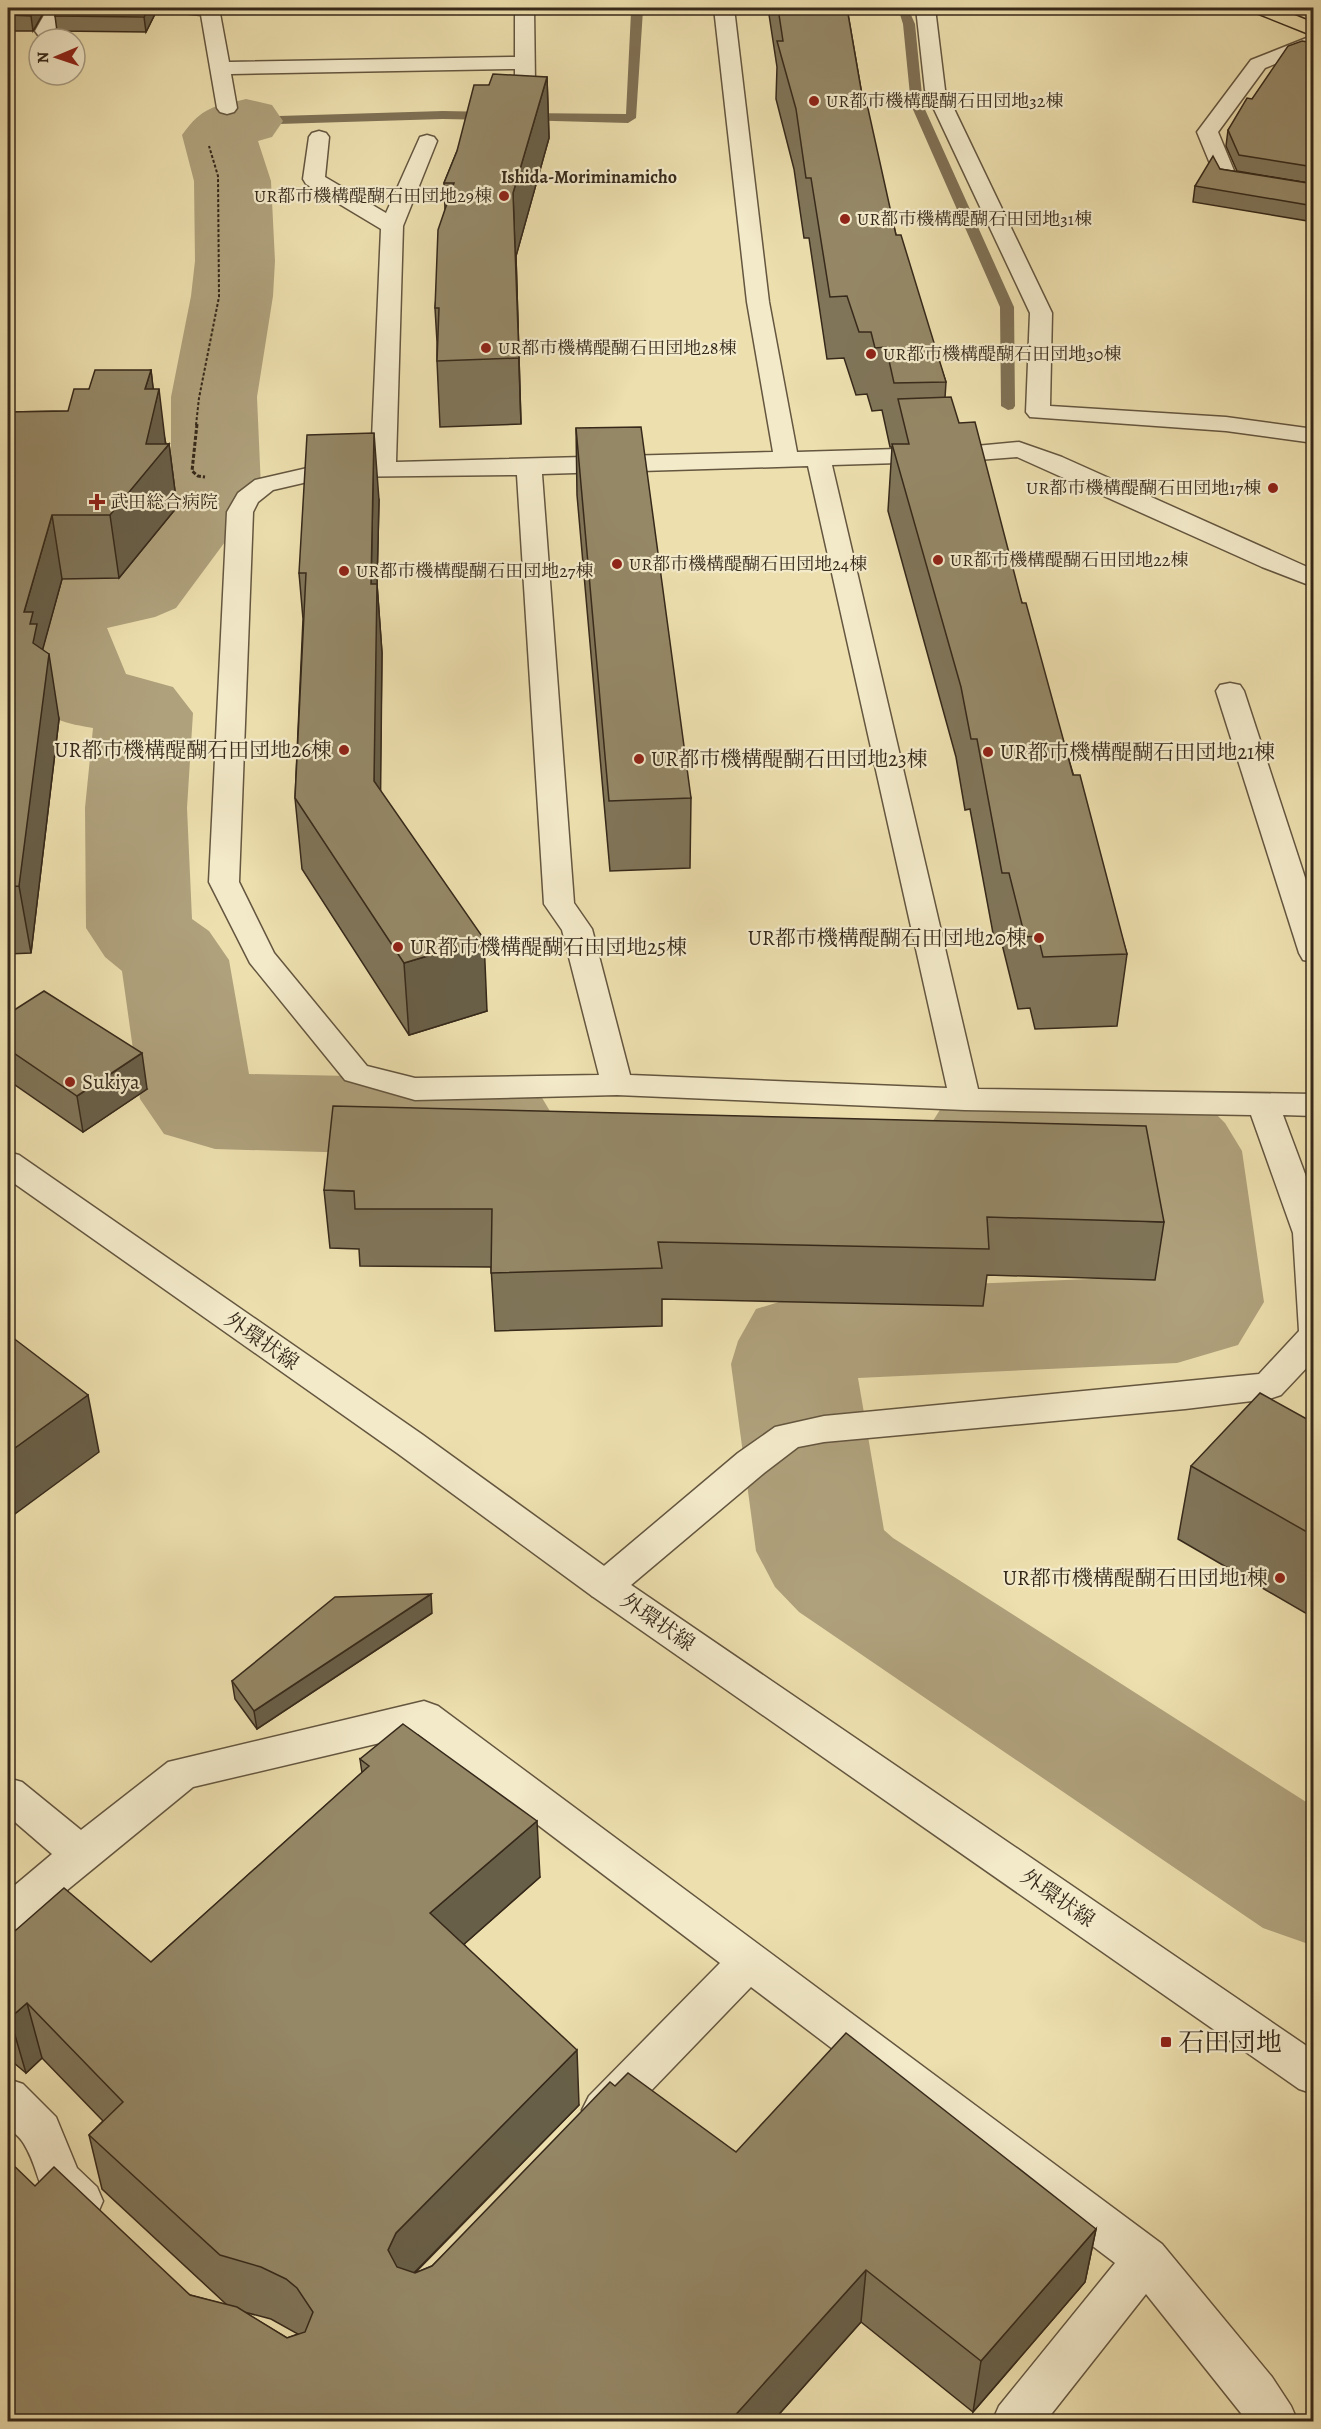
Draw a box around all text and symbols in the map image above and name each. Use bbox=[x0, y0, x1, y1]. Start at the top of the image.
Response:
north arrow bbox=[27, 27, 87, 87]
text: N bbox=[32, 51, 54, 64]
place label: UR都市機構醍醐石田団地32棟 bbox=[826, 89, 1063, 113]
marker: UR都市機構醍醐石田団地32棟 bbox=[807, 94, 821, 108]
district label: Ishida-Moriminamicho bbox=[501, 165, 677, 189]
place label: UR都市機構醍醐石田団地29棟 bbox=[254, 184, 492, 208]
marker: UR都市機構醍醐石田団地29棟 bbox=[497, 189, 511, 203]
place label: UR都市機構醍醐石田団地31棟 bbox=[857, 207, 1092, 231]
marker: UR都市機構醍醐石田団地31棟 bbox=[838, 212, 852, 226]
place label: UR都市機構醍醐石田団地28棟 bbox=[498, 336, 737, 360]
marker: UR都市機構醍醐石田団地28棟 bbox=[479, 341, 493, 355]
place label: UR都市機構醍醐石田団地30棟 bbox=[883, 342, 1121, 366]
marker: UR都市機構醍醐石田団地30棟 bbox=[864, 347, 878, 361]
place label: UR都市機構醍醐石田団地17棟 bbox=[1026, 476, 1261, 500]
marker: UR都市機構醍醐石田団地17棟 bbox=[1266, 481, 1280, 495]
place label: 武田総合病院 bbox=[110, 490, 218, 514]
marker: 武田総合病院 bbox=[88, 493, 106, 511]
place label: UR都市機構醍醐石田団地22棟 bbox=[950, 548, 1188, 572]
place label: UR都市機構醍醐石田団地24棟 bbox=[629, 552, 867, 576]
marker: UR都市機構醍醐石田団地22棟 bbox=[931, 553, 945, 567]
marker: UR都市機構醍醐石田団地24棟 bbox=[610, 557, 624, 571]
place label: UR都市機構醍醐石田団地27棟 bbox=[356, 559, 593, 583]
marker: UR都市機構醍醐石田団地27棟 bbox=[337, 564, 351, 578]
place label: UR都市機構醍醐石田団地26棟 bbox=[54, 736, 332, 764]
place label: UR都市機構醍醐石田団地21棟 bbox=[1000, 738, 1275, 766]
marker: UR都市機構醍醐石田団地26棟 bbox=[337, 743, 351, 757]
place label: UR都市機構醍醐石田団地23棟 bbox=[651, 745, 928, 773]
marker: UR都市機構醍醐石田団地21棟 bbox=[981, 745, 995, 759]
marker: UR都市機構醍醐石田団地23棟 bbox=[632, 752, 646, 766]
place label: UR都市機構醍醐石田団地20棟 bbox=[748, 924, 1027, 952]
marker: UR都市機構醍醐石田団地20棟 bbox=[1032, 931, 1046, 945]
place label: UR都市機構醍醐石田団地25棟 bbox=[410, 933, 687, 961]
marker: UR都市機構醍醐石田団地25棟 bbox=[391, 940, 405, 954]
place label: Sukiya bbox=[82, 1068, 140, 1096]
marker: Sukiya bbox=[63, 1075, 77, 1089]
street label: 外環状線 bbox=[220, 1305, 304, 1377]
place label: UR都市機構醍醐石田団地1棟 bbox=[1003, 1564, 1268, 1592]
marker: UR都市機構醍醐石田団地1棟 bbox=[1273, 1571, 1287, 1585]
street label: 外環状線 bbox=[616, 1586, 700, 1658]
street label: 外環状線 bbox=[1016, 1862, 1100, 1934]
place label: 石田団地 bbox=[1178, 2025, 1282, 2060]
marker: 石田団地 bbox=[1159, 2035, 1173, 2049]

